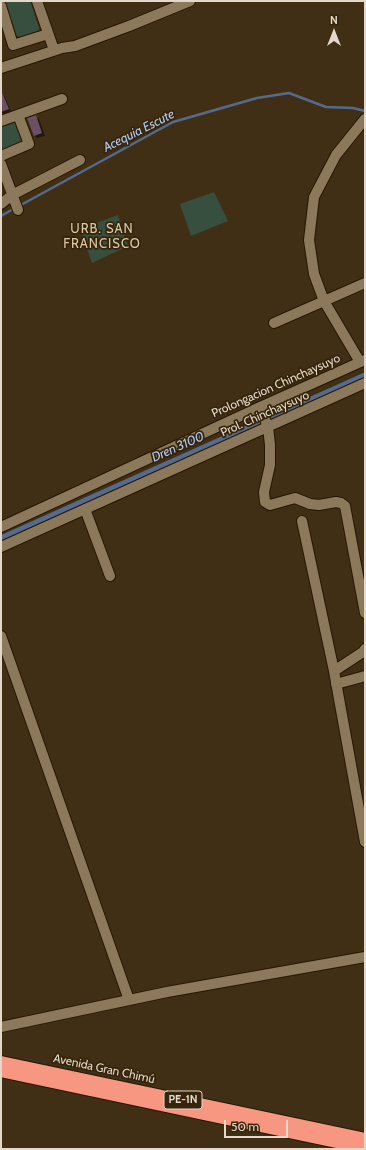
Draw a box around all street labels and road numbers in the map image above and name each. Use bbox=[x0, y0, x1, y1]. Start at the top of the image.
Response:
street label: Prolongacion Chinchaysuyo bbox=[209, 351, 343, 421]
street label: Prol. Chinchaysuyo bbox=[218, 388, 312, 440]
street label: Avenida Gran Chimú bbox=[52, 1051, 156, 1087]
road number: PE-1N bbox=[164, 1091, 202, 1109]

